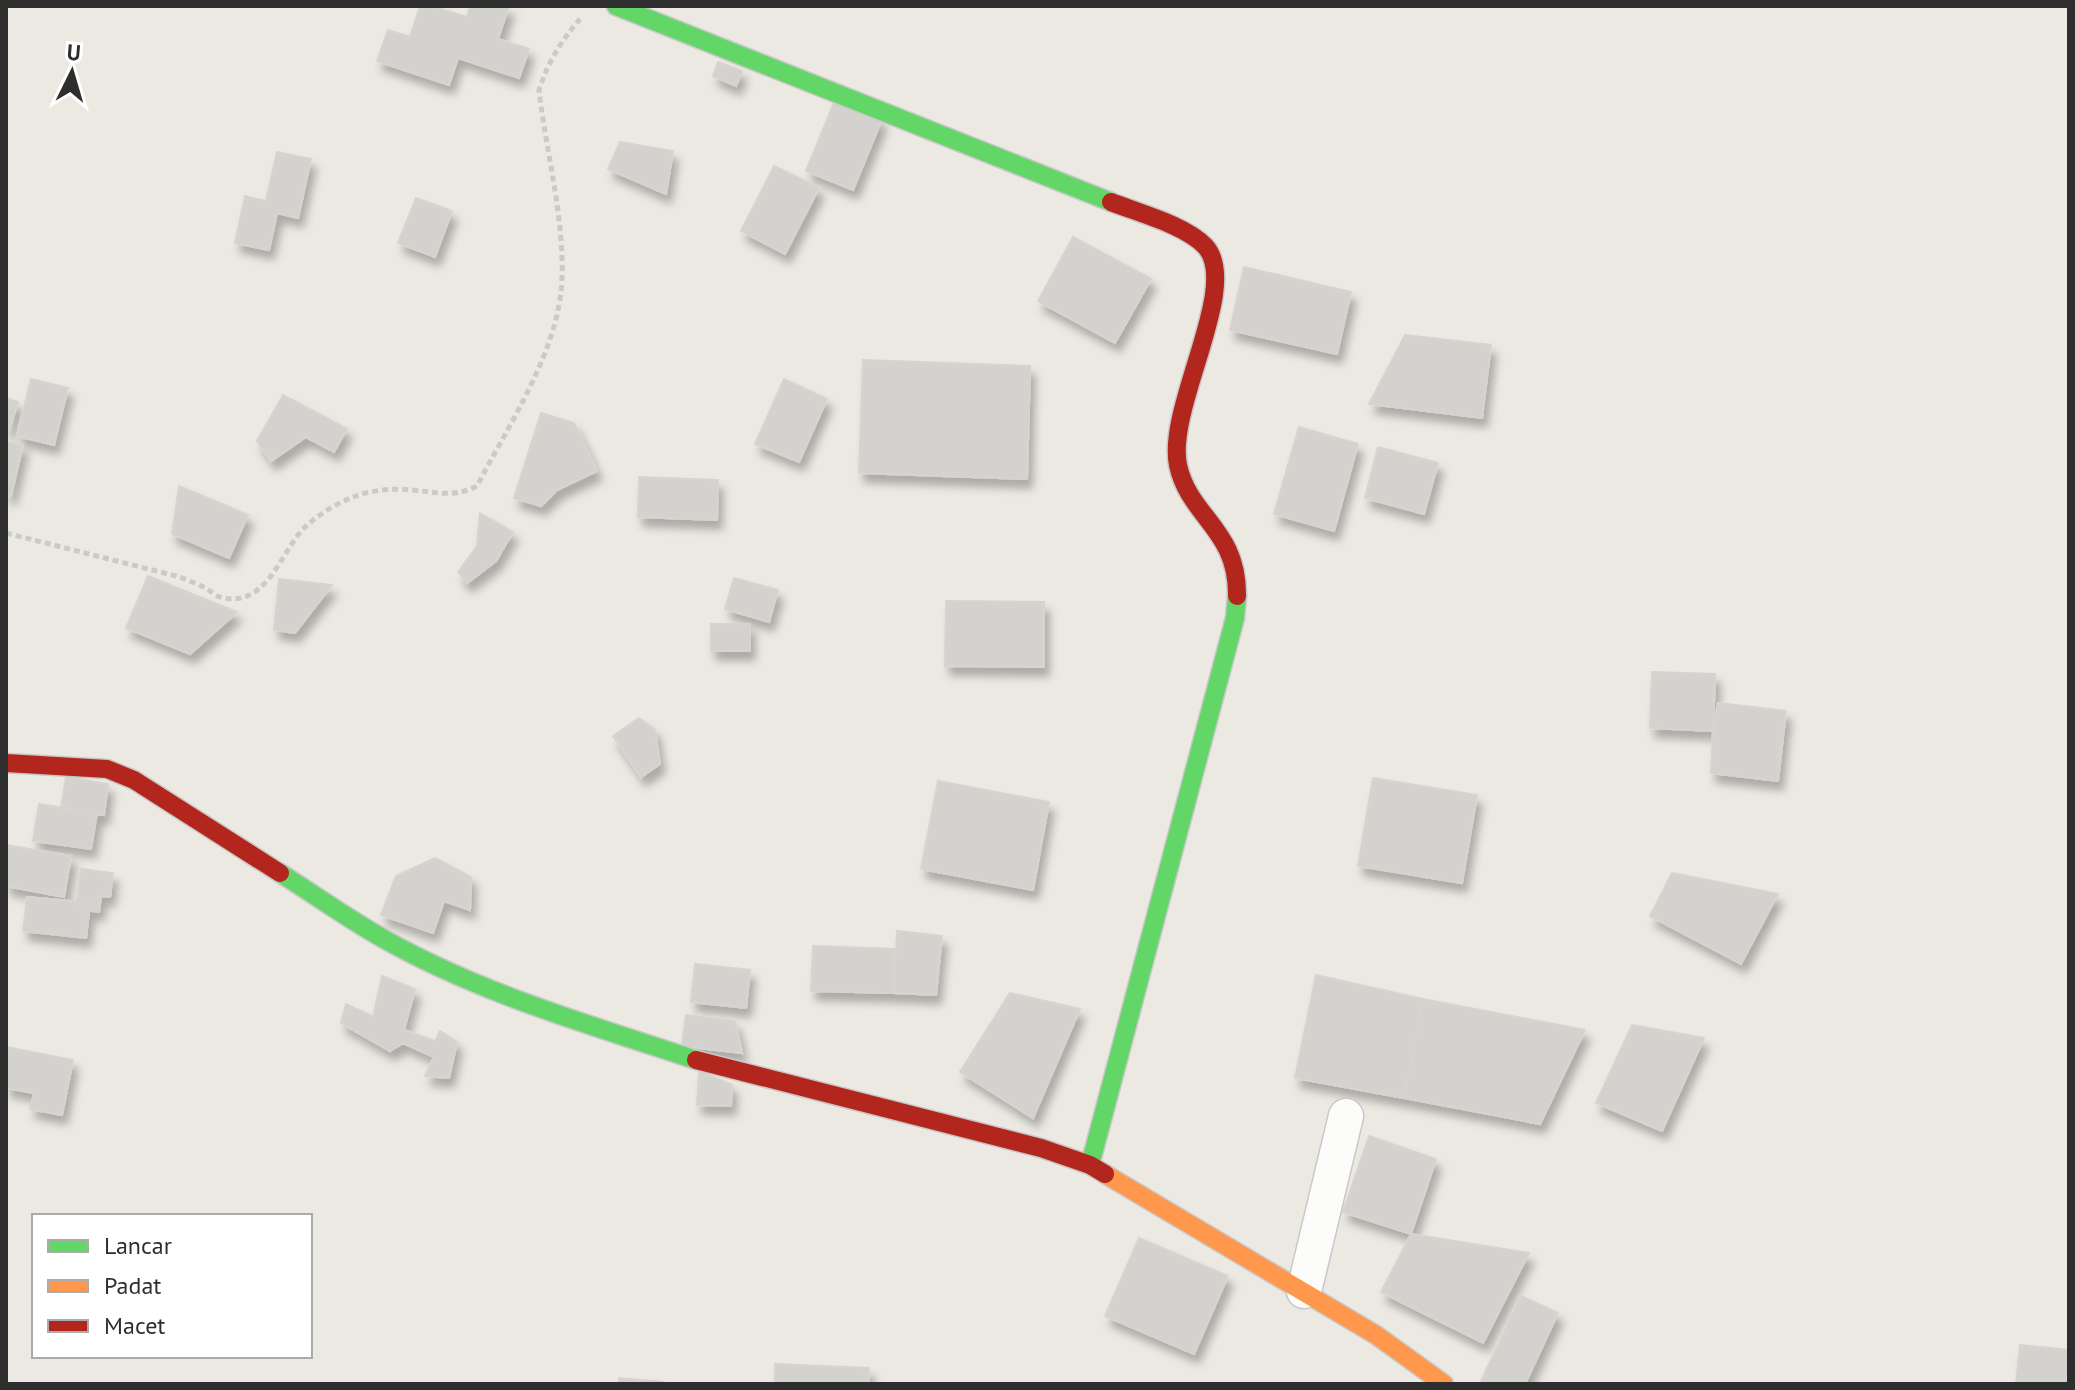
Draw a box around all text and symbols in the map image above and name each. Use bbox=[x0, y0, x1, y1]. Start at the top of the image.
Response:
north arrow bbox=[32, 32, 112, 112]
text: U bbox=[66, 38, 82, 67]
legend bbox=[32, 1214, 312, 1358]
text: Lancar bbox=[104, 1230, 172, 1261]
text: Padat bbox=[104, 1270, 161, 1301]
text: Macet bbox=[104, 1310, 166, 1341]

